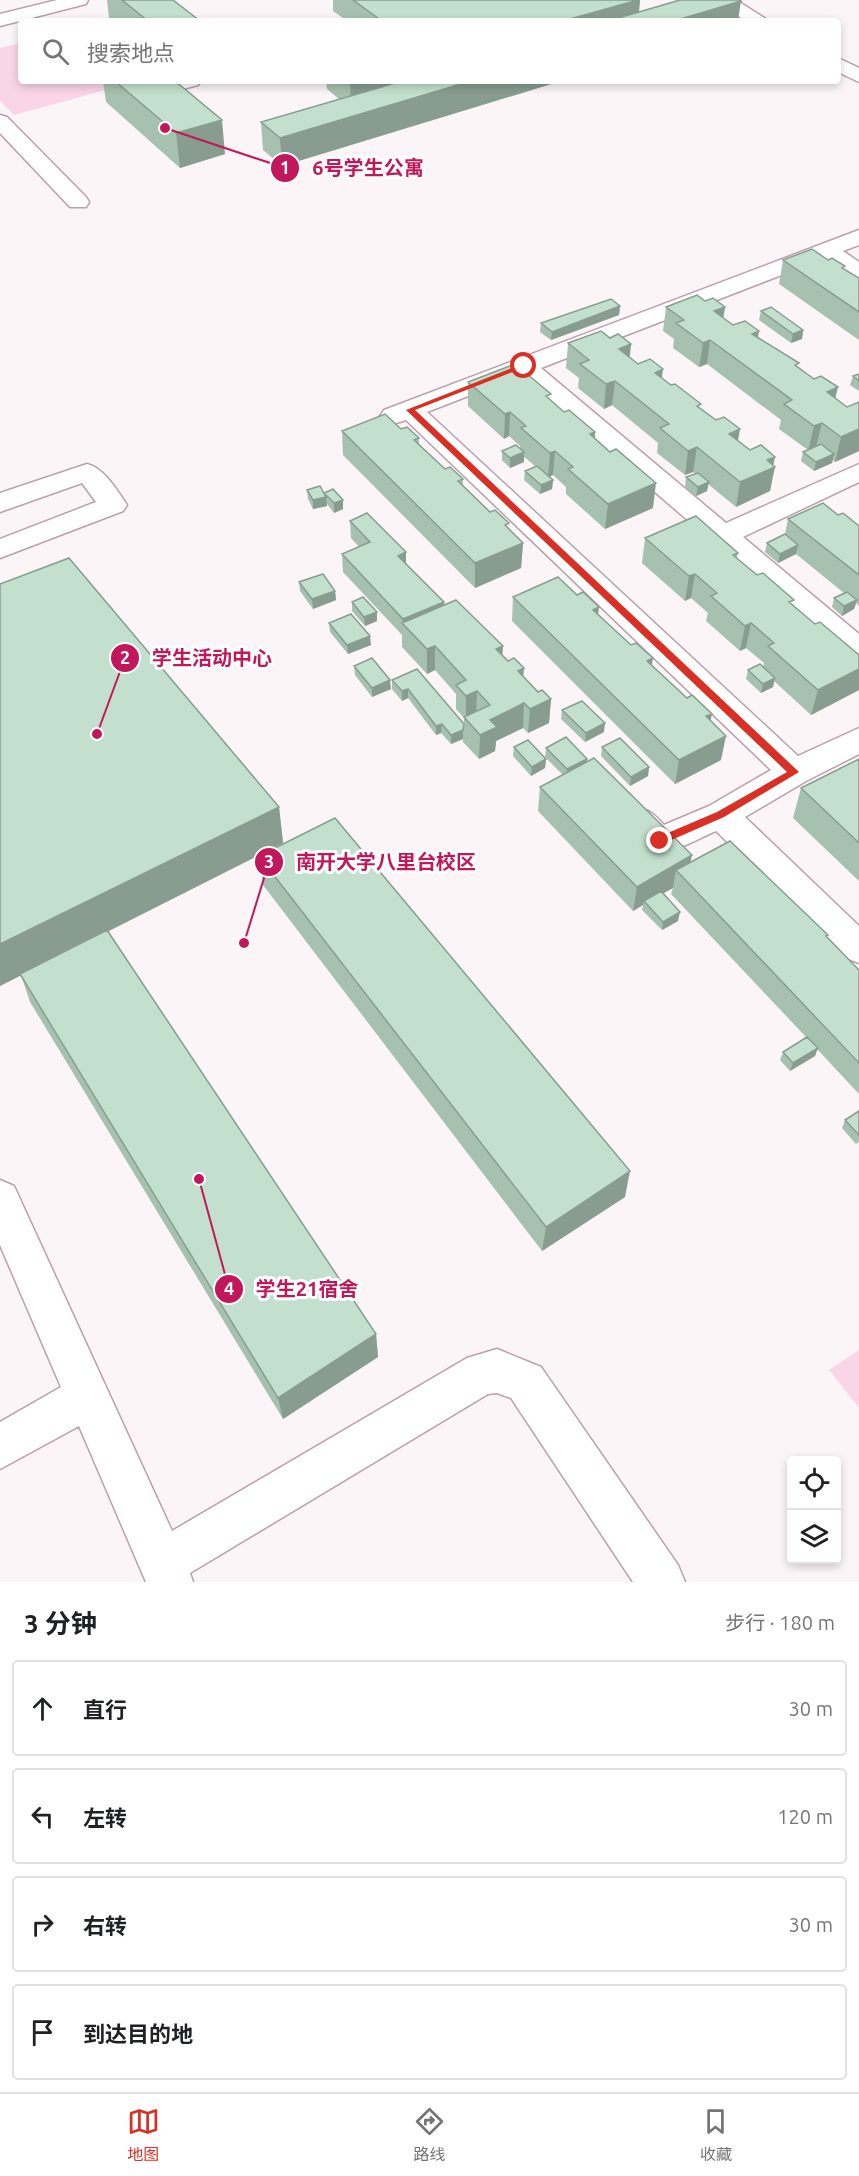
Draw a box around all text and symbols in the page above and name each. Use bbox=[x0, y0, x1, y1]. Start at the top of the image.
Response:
search box bbox=[18, 18, 841, 84]
icon: search bbox=[39, 35, 72, 68]
text: 搜索地点 bbox=[87, 40, 175, 65]
callout: 6号学生公寓 bbox=[270, 149, 435, 187]
text: 6号学生公寓 bbox=[312, 156, 424, 179]
text: 1 bbox=[280, 157, 290, 177]
route start bbox=[510, 352, 536, 378]
callout: 学生活动中心 bbox=[110, 639, 284, 677]
text: 学生活动中心 bbox=[152, 646, 272, 669]
text: 2 bbox=[120, 647, 130, 667]
route end bbox=[646, 827, 672, 853]
callout: 南开大学八里台校区 bbox=[254, 843, 488, 881]
text: 南开大学八里台校区 bbox=[296, 850, 476, 873]
text: 3 bbox=[264, 851, 274, 871]
callout: 学生21宿舍 bbox=[214, 1270, 371, 1308]
text: 学生21宿舍 bbox=[256, 1277, 358, 1300]
text: 4 bbox=[224, 1278, 234, 1298]
map controls bbox=[787, 1456, 841, 1564]
button: locate bbox=[787, 1456, 841, 1510]
button: layers bbox=[787, 1510, 841, 1564]
text: 3 分钟 bbox=[24, 1609, 97, 1638]
text: 步行 · 180 m bbox=[725, 1611, 835, 1634]
icon: ahead bbox=[26, 1692, 59, 1725]
text: 直行 bbox=[83, 1697, 127, 1722]
text: 30 m bbox=[789, 1697, 833, 1720]
icon: left bbox=[26, 1800, 59, 1833]
text: 左转 bbox=[83, 1805, 127, 1830]
text: 120 m bbox=[777, 1805, 833, 1828]
icon: right bbox=[26, 1908, 59, 1941]
text: 右转 bbox=[83, 1913, 127, 1938]
text: 30 m bbox=[789, 1913, 833, 1936]
icon: arrive bbox=[26, 2016, 59, 2049]
text: 到达目的地 bbox=[83, 2021, 193, 2046]
tab: 地图 bbox=[127, 2105, 160, 2165]
tab: 路线 bbox=[413, 2105, 446, 2165]
tab: 收藏 bbox=[699, 2105, 732, 2165]

